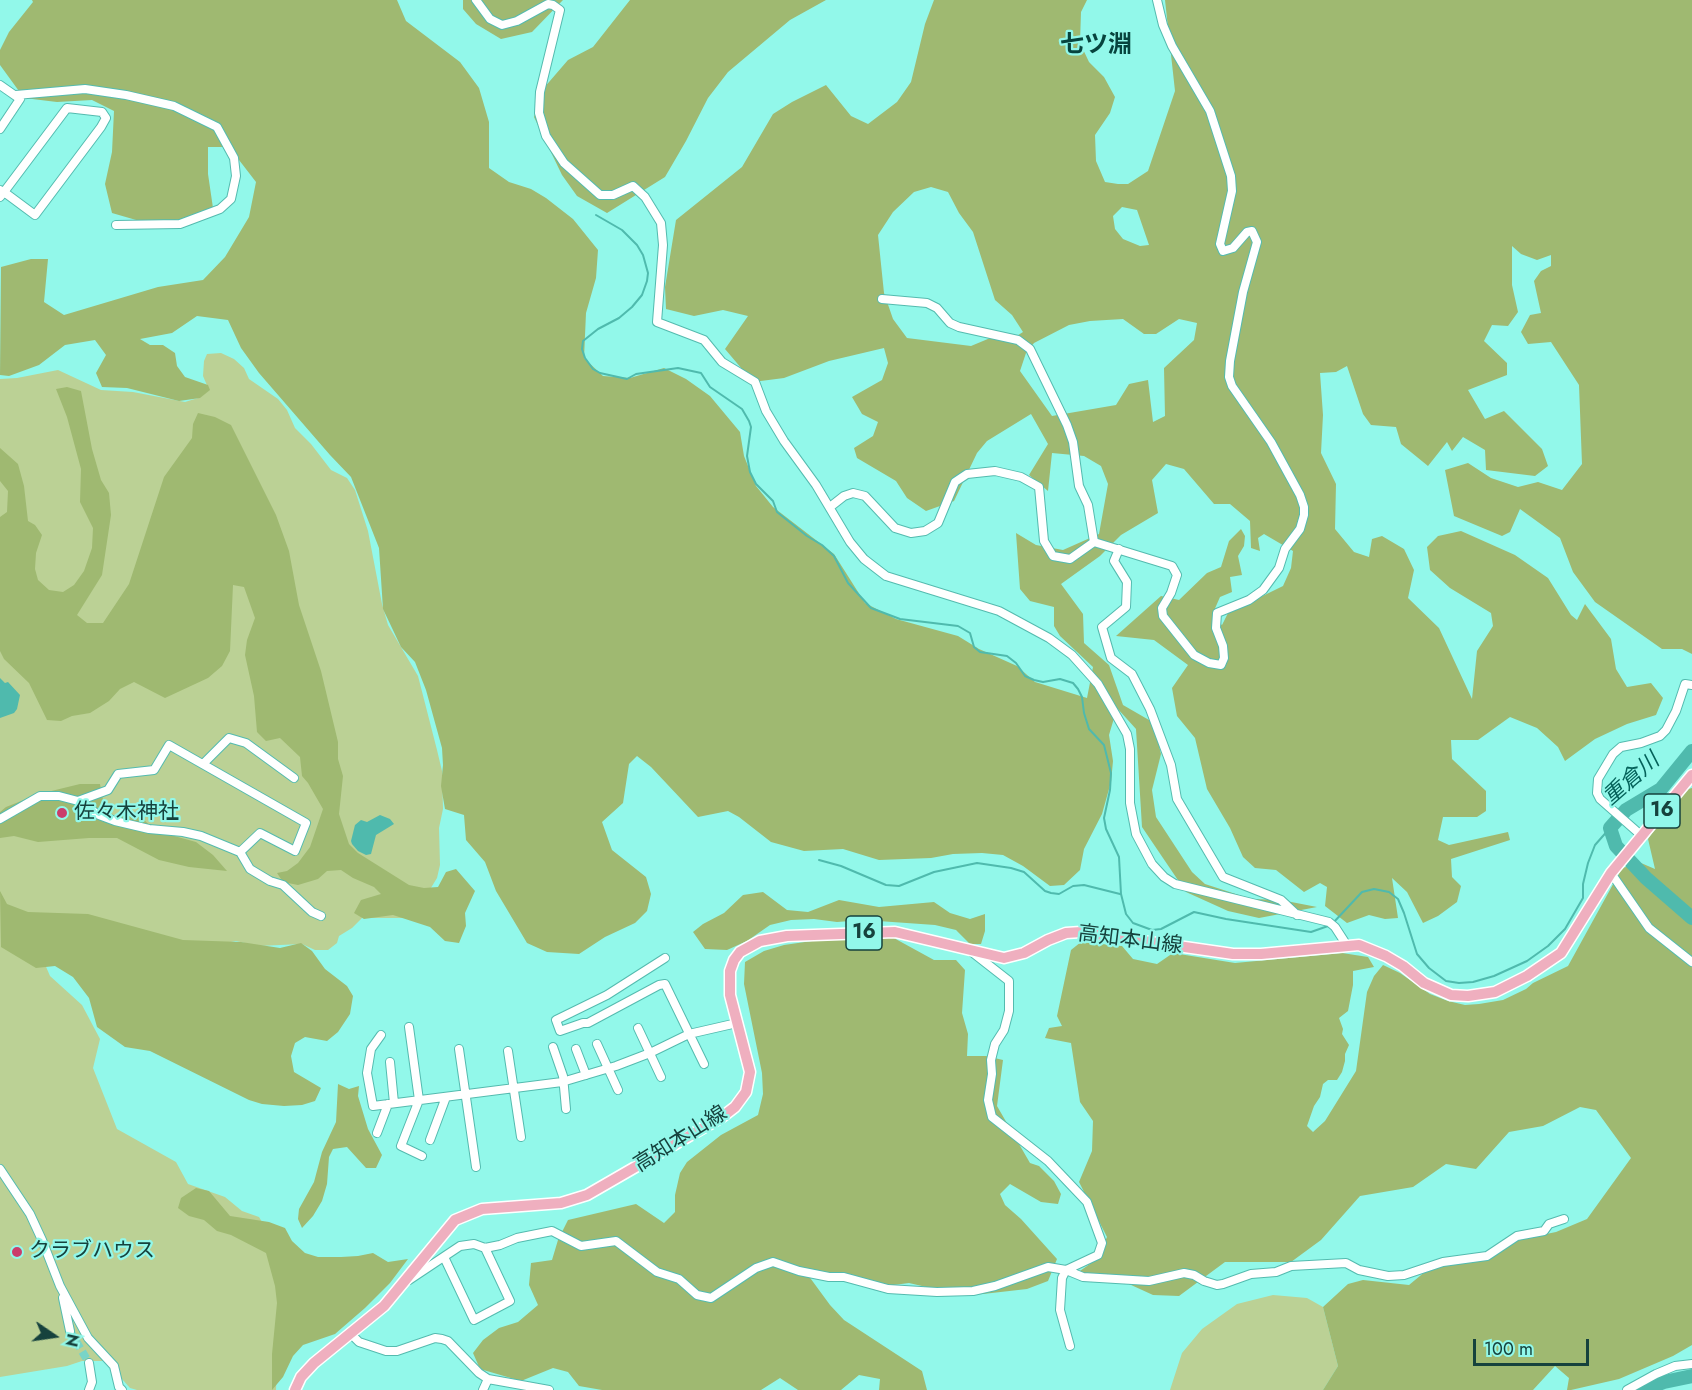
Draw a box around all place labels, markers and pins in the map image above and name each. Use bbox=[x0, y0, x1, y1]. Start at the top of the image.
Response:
place label: 佐々木神社 bbox=[74, 800, 179, 826]
marker: 佐々木神社 bbox=[55, 806, 69, 820]
place label: クラブハウス bbox=[29, 1239, 155, 1265]
marker: クラブハウス bbox=[10, 1245, 24, 1259]

